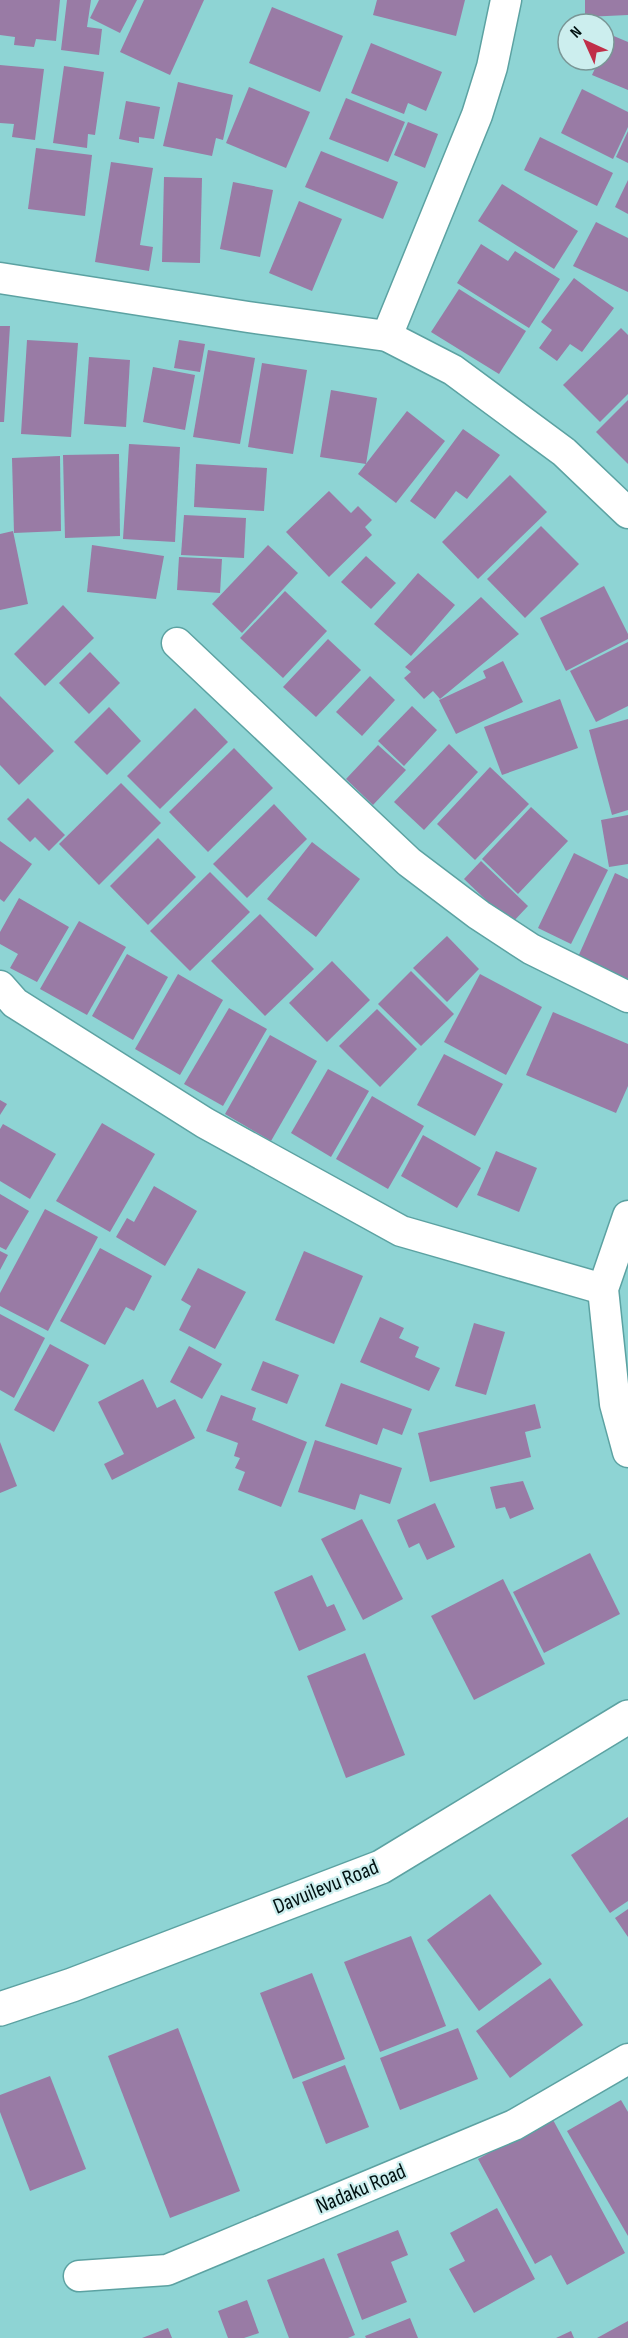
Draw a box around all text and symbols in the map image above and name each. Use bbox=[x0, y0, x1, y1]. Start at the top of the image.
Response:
north arrow bbox=[556, 12, 616, 72]
text: N bbox=[567, 23, 586, 42]
street label: Davuilevu Road bbox=[269, 1854, 383, 1920]
street label: Nadaku Road bbox=[312, 2158, 410, 2220]

